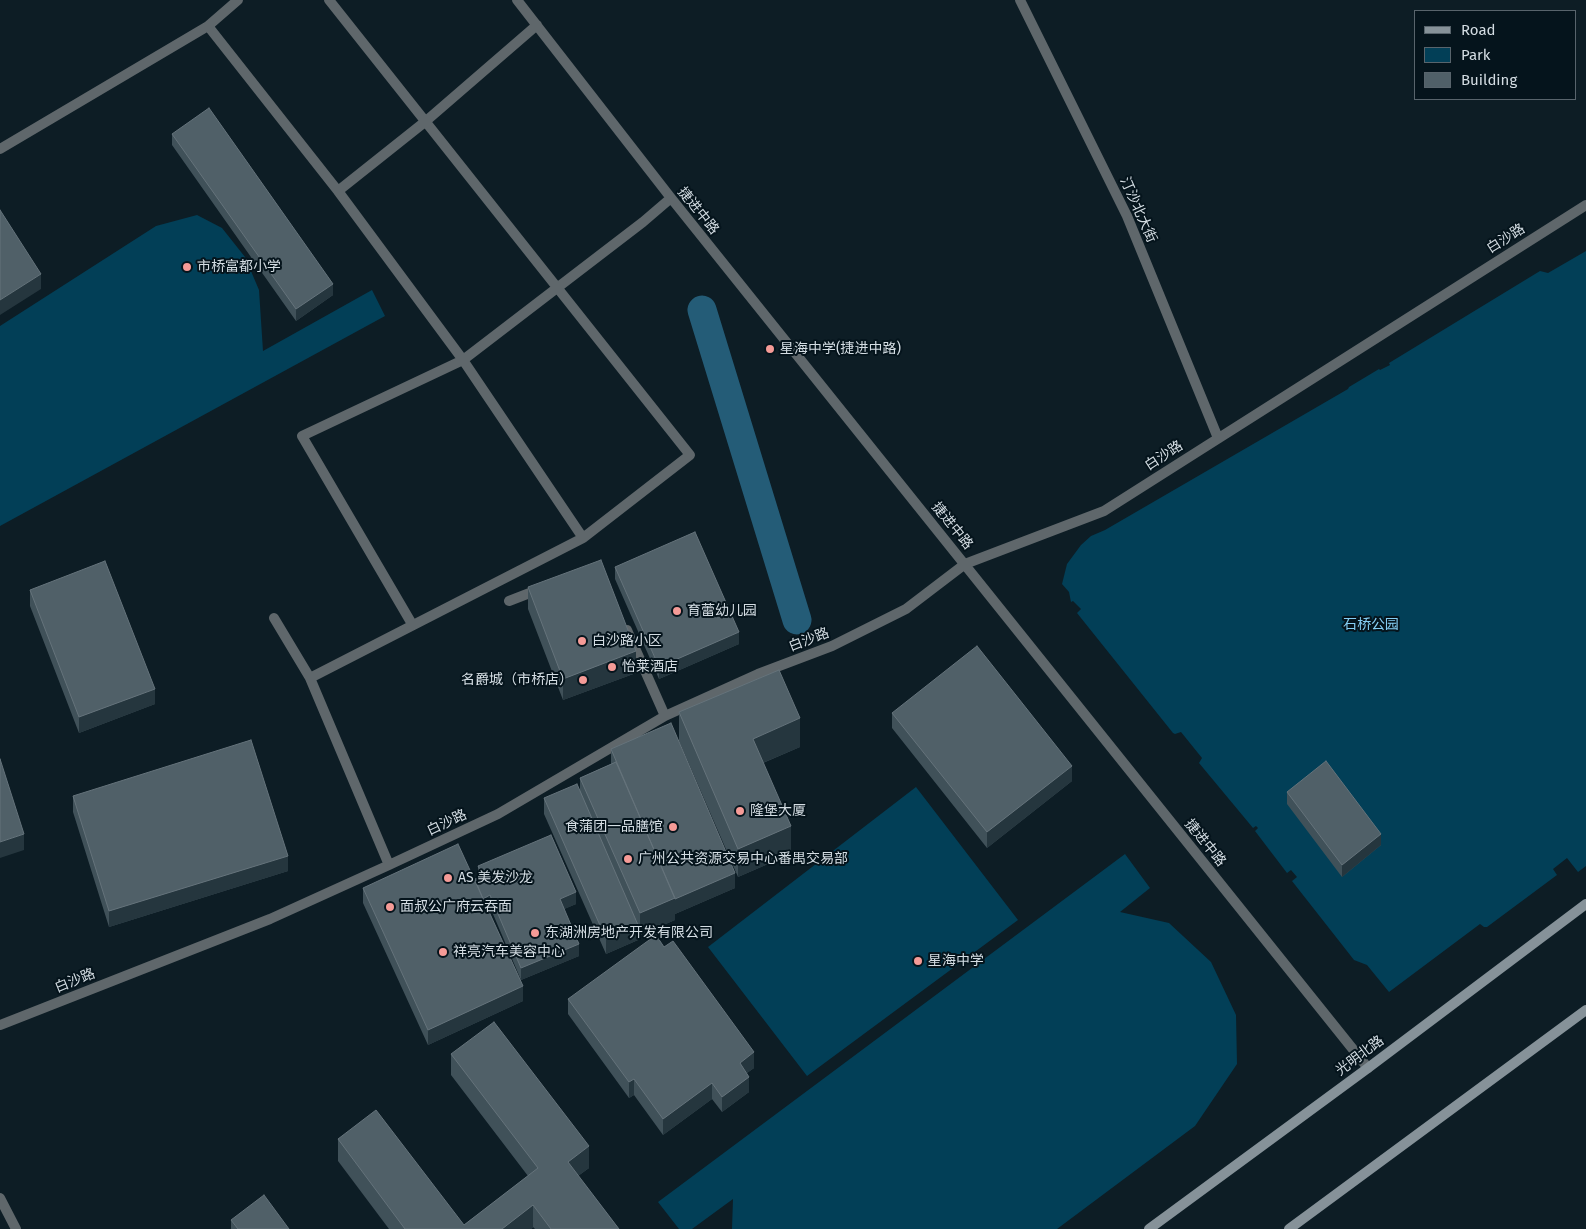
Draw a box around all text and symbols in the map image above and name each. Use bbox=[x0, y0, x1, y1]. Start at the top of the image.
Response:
legend bbox=[1414, 10, 1576, 100]
text: Road bbox=[1461, 21, 1496, 39]
text: Park bbox=[1461, 46, 1491, 64]
text: Building bbox=[1461, 71, 1517, 89]
street label: 汀沙北大街 bbox=[1116, 175, 1160, 245]
street label: 捷进中路 bbox=[674, 184, 722, 238]
street label: 白沙路 bbox=[1484, 221, 1528, 257]
place label: 市桥富都小学 bbox=[197, 259, 281, 275]
marker: 市桥富都小学 bbox=[181, 261, 193, 273]
place label: 星海中学(捷进中路) bbox=[780, 341, 901, 357]
marker: 星海中学(捷进中路) bbox=[764, 343, 776, 355]
street label: 白沙路 bbox=[1142, 438, 1186, 474]
street label: 捷进中路 bbox=[928, 499, 976, 553]
place label: 育蕾幼儿园 bbox=[687, 603, 757, 619]
marker: 育蕾幼儿园 bbox=[671, 605, 683, 617]
park label: 石桥公园 bbox=[1343, 617, 1399, 633]
street label: 白沙路 bbox=[786, 625, 832, 655]
place label: 白沙路小区 bbox=[592, 633, 662, 649]
marker: 白沙路小区 bbox=[576, 635, 588, 647]
place label: 怡莱酒店 bbox=[622, 659, 678, 675]
marker: 怡莱酒店 bbox=[606, 661, 618, 673]
place label: 名爵城（市桥店） bbox=[461, 672, 573, 688]
marker: 名爵城（市桥店） bbox=[577, 674, 589, 686]
place label: 隆堡大厦 bbox=[750, 803, 806, 819]
marker: 隆堡大厦 bbox=[734, 805, 746, 817]
street label: 白沙路 bbox=[424, 807, 470, 839]
street label: 捷进中路 bbox=[1181, 816, 1229, 870]
place label: 食蒲团一品膳馆 bbox=[565, 819, 663, 835]
marker: 食蒲团一品膳馆 bbox=[667, 821, 679, 833]
place label: 广州公共资源交易中心番禺交易部 bbox=[638, 851, 848, 867]
marker: 广州公共资源交易中心番禺交易部 bbox=[622, 853, 634, 865]
place label: AS 美发沙龙 bbox=[458, 870, 533, 886]
marker: AS 美发沙龙 bbox=[442, 872, 454, 884]
place label: 面叔公广府云吞面 bbox=[400, 899, 512, 915]
marker: 面叔公广府云吞面 bbox=[384, 901, 396, 913]
place label: 东湖洲房地产开发有限公司 bbox=[545, 925, 713, 941]
marker: 东湖洲房地产开发有限公司 bbox=[529, 927, 541, 939]
place label: 祥亮汽车美容中心 bbox=[453, 944, 565, 960]
marker: 祥亮汽车美容中心 bbox=[437, 946, 449, 958]
place label: 星海中学 bbox=[928, 953, 984, 969]
marker: 星海中学 bbox=[912, 955, 924, 967]
street label: 白沙路 bbox=[52, 965, 98, 997]
street label: 光明北路 bbox=[1333, 1032, 1387, 1080]

